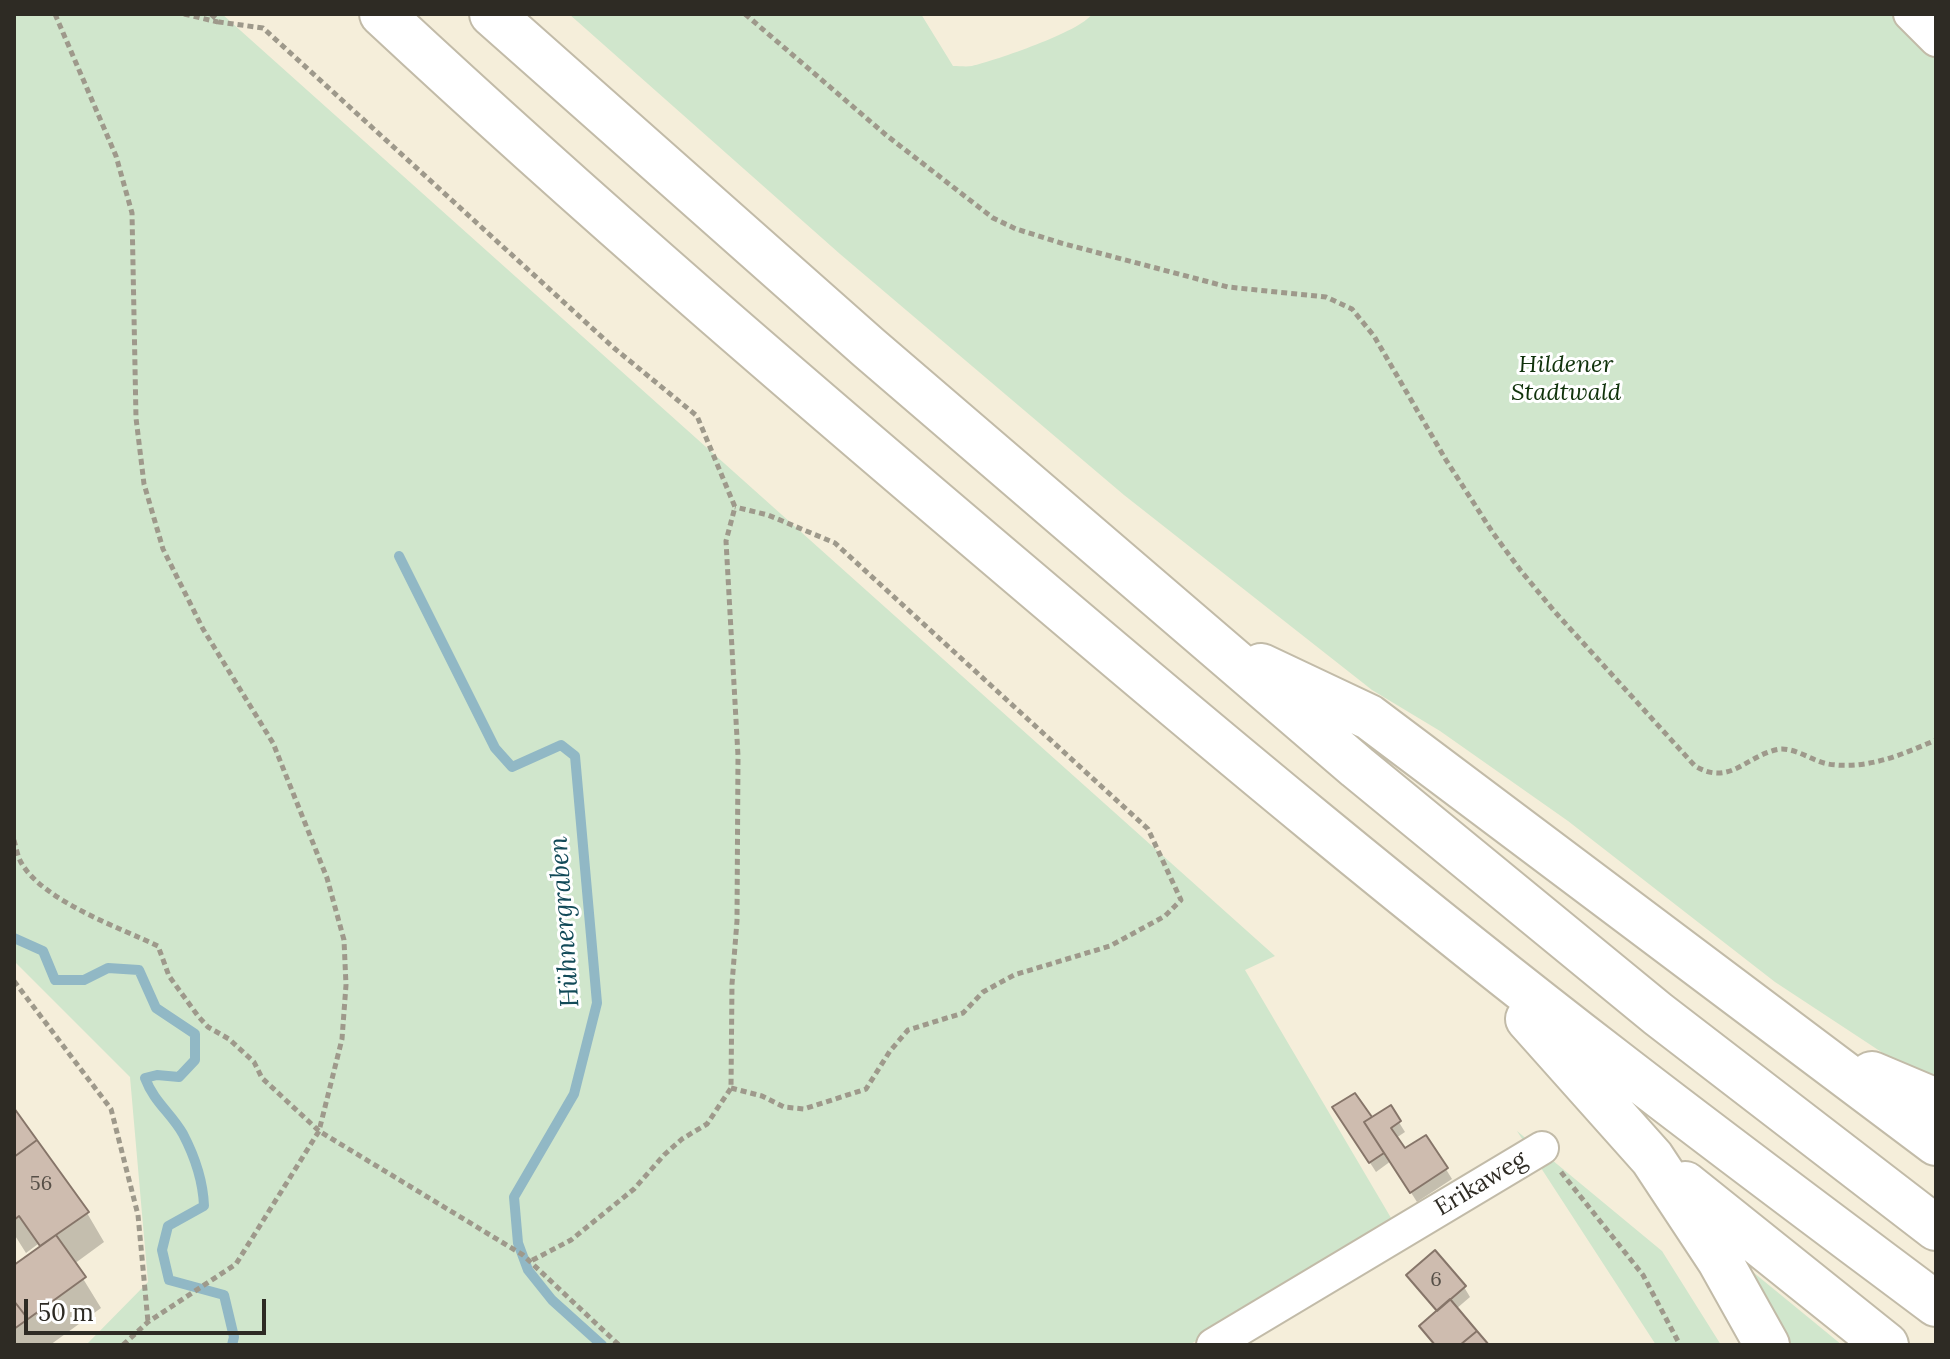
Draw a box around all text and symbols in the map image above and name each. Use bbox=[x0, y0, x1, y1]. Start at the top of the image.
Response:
park label: Hildener Stadtwald bbox=[1511, 351, 1621, 407]
water label: Hühnergraben bbox=[543, 836, 587, 1008]
street label: Erikaweg bbox=[1430, 1145, 1532, 1223]
house number: 56 bbox=[30, 1172, 52, 1196]
house number: 6 bbox=[1430, 1268, 1442, 1292]
scale bar bbox=[28, 1283, 270, 1333]
text: 50 m bbox=[38, 1297, 94, 1328]

